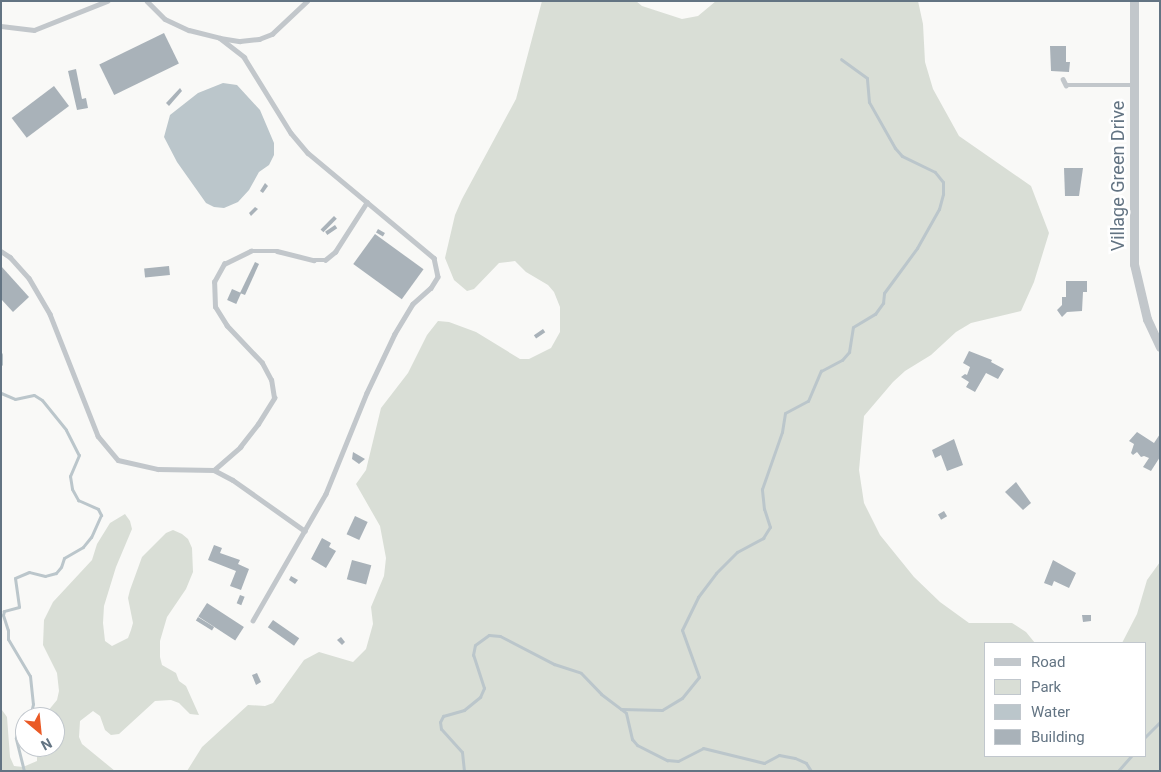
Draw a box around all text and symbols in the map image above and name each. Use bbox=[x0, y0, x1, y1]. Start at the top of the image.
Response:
street label: Village Green Drive bbox=[1107, 101, 1129, 251]
legend bbox=[984, 642, 1146, 757]
text: Road bbox=[1031, 653, 1065, 671]
text: Park bbox=[1031, 678, 1061, 696]
text: Water bbox=[1031, 703, 1070, 721]
north arrow bbox=[15, 707, 65, 757]
text: Building bbox=[1031, 728, 1085, 746]
text: N bbox=[38, 735, 55, 754]

